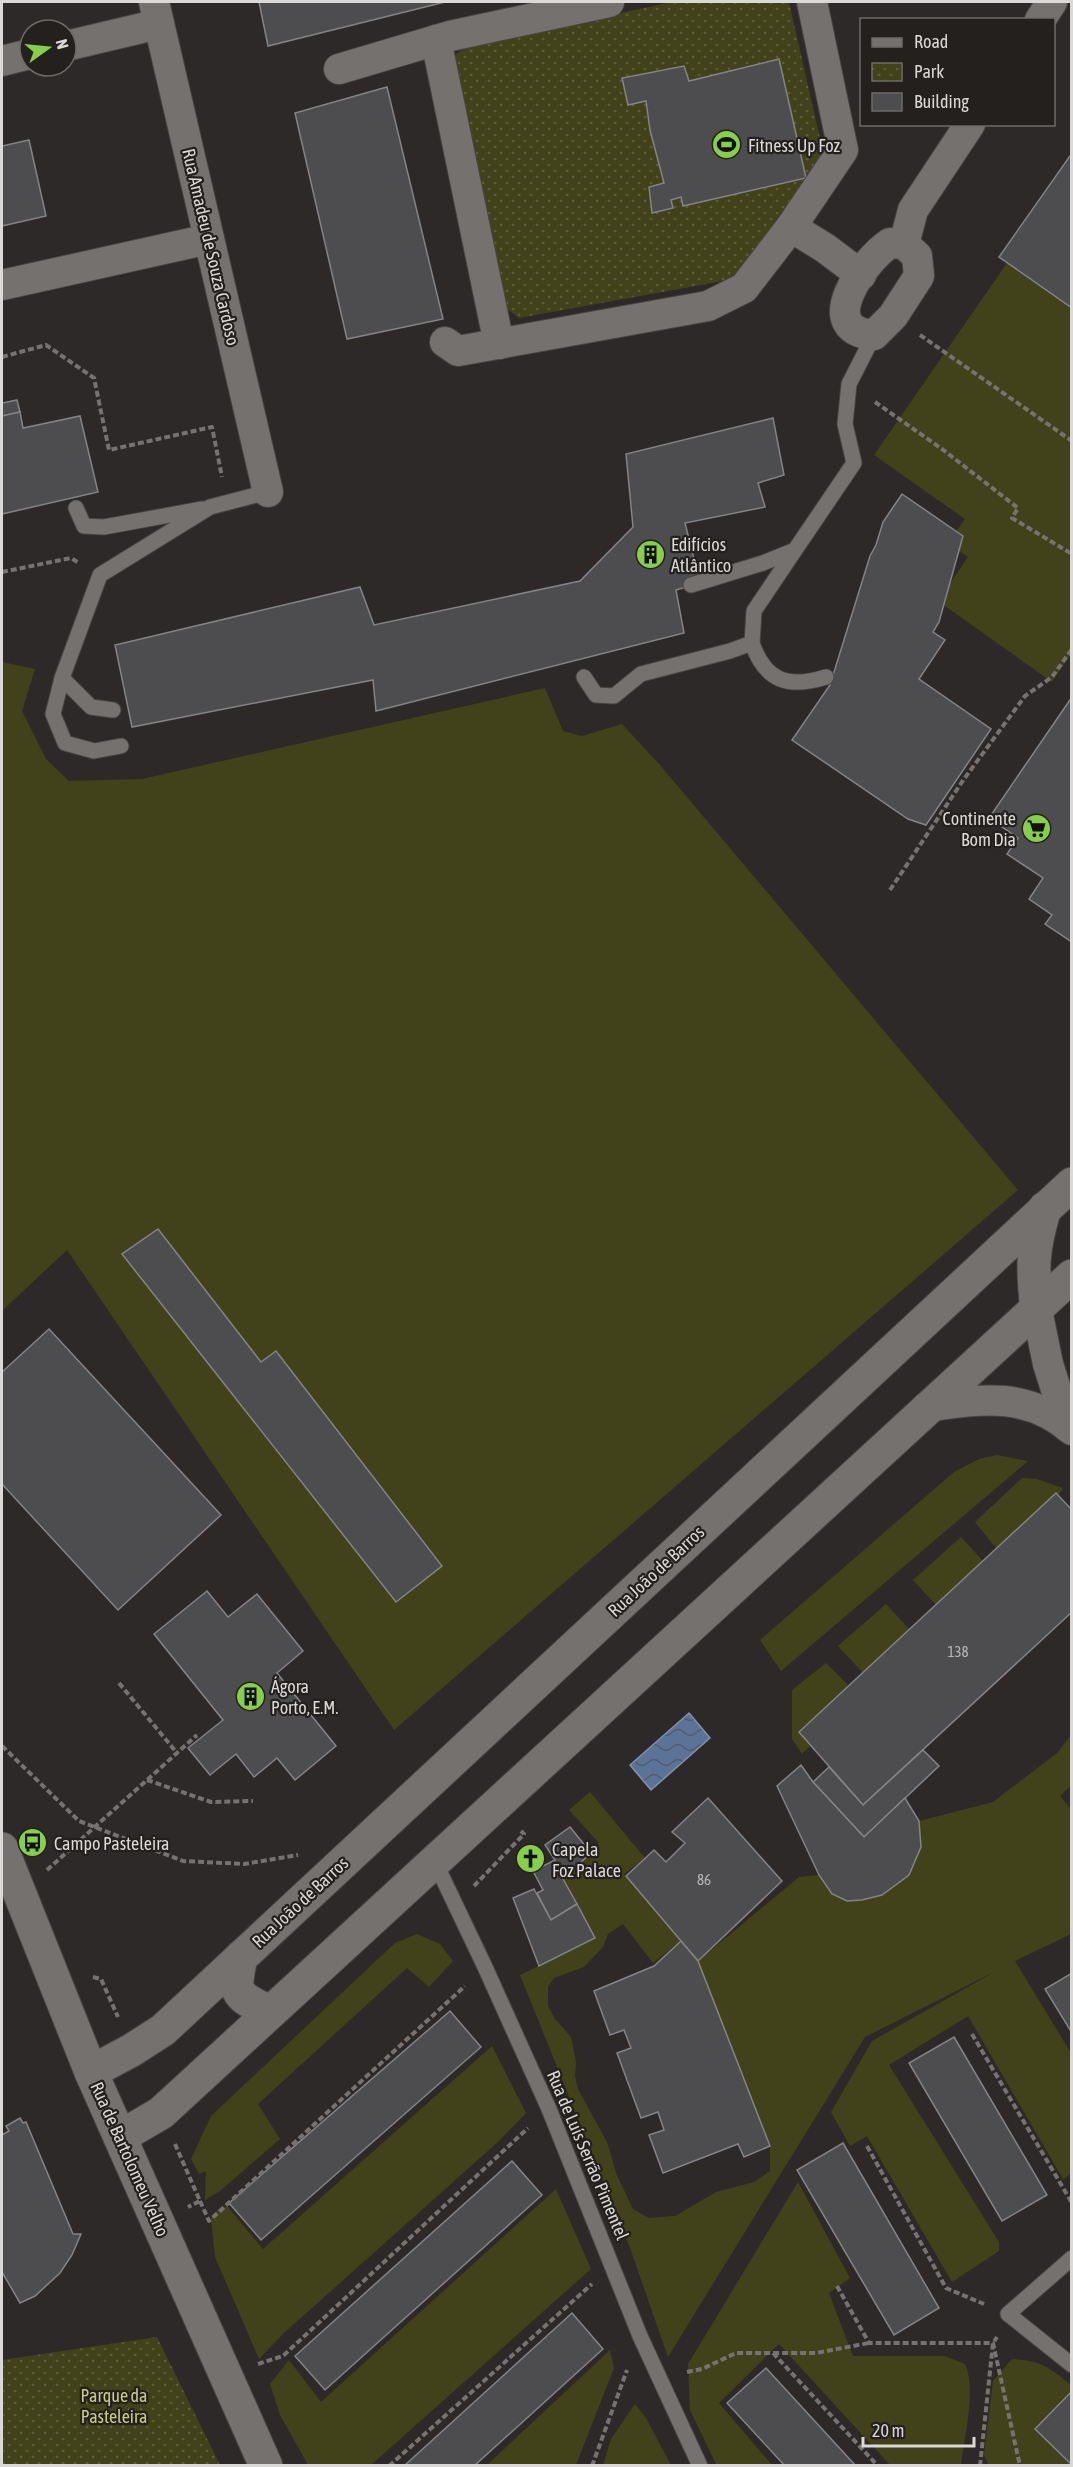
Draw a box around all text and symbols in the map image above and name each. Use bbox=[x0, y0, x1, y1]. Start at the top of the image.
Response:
north arrow bbox=[18, 18, 78, 78]
legend bbox=[860, 18, 1055, 126]
text: Road bbox=[914, 31, 948, 52]
text: N bbox=[53, 37, 72, 51]
text: Park bbox=[914, 61, 944, 82]
text: Building bbox=[914, 91, 969, 112]
sports icon: Fitness Up Foz bbox=[711, 129, 743, 161]
place label: Fitness Up Foz bbox=[748, 135, 840, 156]
street label: Rua Amadeu de Souza Cardoso bbox=[178, 147, 244, 347]
place label: Edifícios Atlântico bbox=[671, 534, 731, 576]
building icon: Edifícios Atlântico bbox=[634, 538, 666, 570]
place label: Continente Bom Dia bbox=[943, 808, 1016, 850]
supermarket icon: Continente Bom Dia bbox=[1021, 812, 1053, 844]
street label: Rua João de Barros bbox=[604, 1521, 708, 1621]
house number: 138 bbox=[947, 1643, 969, 1660]
place label: Ágora Porto, E.M. bbox=[271, 1676, 339, 1718]
building icon: Ágora Porto, E.M. bbox=[234, 1680, 266, 1712]
bus stop icon: Campo Pasteleira bbox=[17, 1827, 49, 1859]
place label: Campo Pasteleira bbox=[54, 1833, 169, 1854]
place label: Capela Foz Palace bbox=[552, 1839, 621, 1881]
church icon: Capela Foz Palace bbox=[515, 1843, 547, 1875]
street label: Rua João de Barros bbox=[248, 1852, 352, 1952]
house number: 86 bbox=[697, 1871, 711, 1888]
street label: Rua de Luís Serrão Pimentel bbox=[543, 2067, 633, 2243]
street label: Rua de Bartolomeu Velho bbox=[86, 2078, 174, 2240]
park label: Parque da Pasteleira bbox=[81, 2385, 147, 2427]
scale bar bbox=[863, 2410, 974, 2448]
text: 20 m bbox=[872, 2420, 904, 2441]

